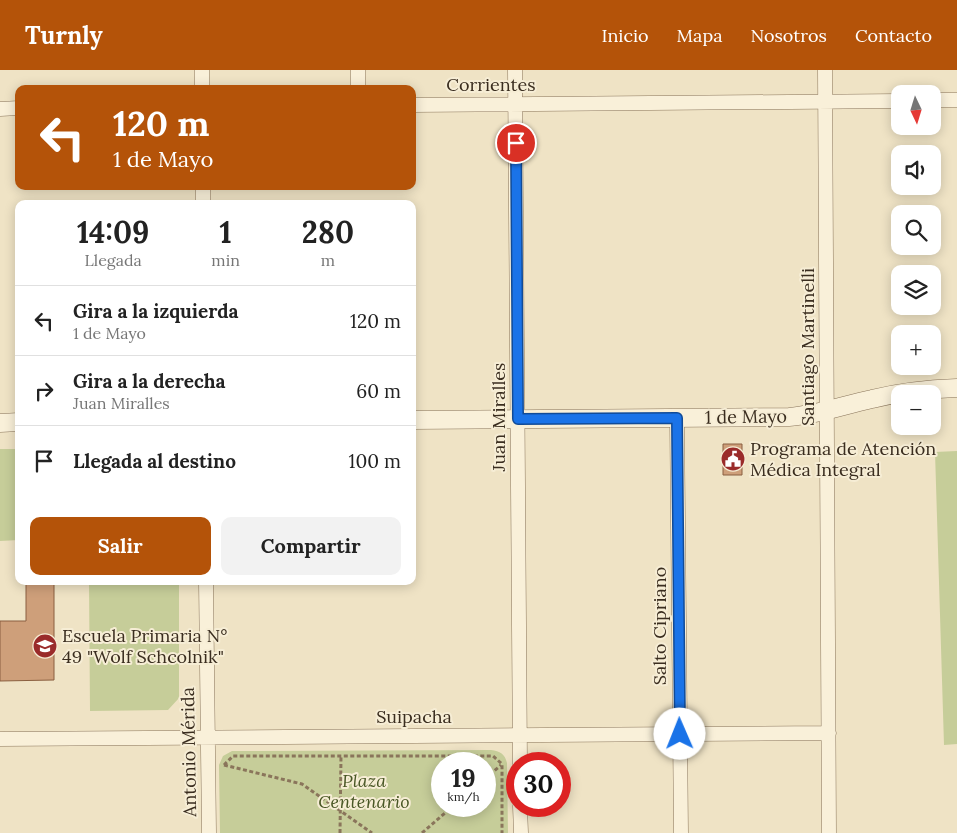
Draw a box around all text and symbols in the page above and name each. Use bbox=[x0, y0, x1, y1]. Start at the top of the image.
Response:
text: Turnly bbox=[25, 20, 103, 51]
text: Inicio bbox=[602, 24, 649, 47]
text: Mapa bbox=[677, 24, 722, 47]
text: Nosotros bbox=[750, 24, 827, 47]
text: Contacto bbox=[855, 24, 932, 47]
street label: Corrientes bbox=[446, 73, 536, 96]
north arrow bbox=[891, 85, 941, 135]
map controls bbox=[891, 85, 941, 435]
text: 120 m bbox=[113, 101, 210, 146]
icon: left bbox=[30, 105, 95, 170]
pin bbox=[495, 122, 537, 164]
icon: arrive bbox=[502, 129, 530, 157]
text: 1 de Mayo bbox=[113, 145, 213, 173]
button: sound bbox=[891, 145, 941, 195]
button: search bbox=[891, 205, 941, 255]
text: 14:09 bbox=[77, 213, 149, 251]
text: 1 bbox=[219, 213, 232, 251]
text: 280 bbox=[302, 213, 354, 251]
text: Llegada bbox=[85, 250, 142, 270]
text: min bbox=[211, 250, 240, 270]
text: m bbox=[321, 250, 335, 270]
button: layers bbox=[891, 265, 941, 315]
street label: Santiago Martinelli bbox=[796, 268, 819, 426]
text: Gira a la izquierda bbox=[73, 299, 239, 323]
icon: left bbox=[30, 307, 58, 335]
text: 120 m bbox=[350, 309, 401, 333]
text: 1 de Mayo bbox=[73, 323, 146, 343]
button: + bbox=[891, 325, 941, 375]
street label: Juan Miralles bbox=[487, 363, 510, 472]
text: Gira a la derecha bbox=[73, 369, 226, 393]
icon: right bbox=[30, 377, 58, 405]
text: 60 m bbox=[356, 379, 401, 403]
button: − bbox=[891, 385, 941, 435]
text: Juan Miralles bbox=[73, 393, 170, 413]
street label: 1 de Mayo bbox=[705, 404, 787, 429]
place label: Programa de Atención Médica Integral bbox=[750, 437, 936, 481]
public building icon: Programa de Atención Médica Integral bbox=[720, 446, 746, 472]
icon: arrive bbox=[30, 447, 58, 475]
text: Llegada al destino bbox=[73, 449, 236, 473]
text: 100 m bbox=[349, 449, 401, 473]
button: Salir bbox=[30, 517, 211, 575]
button: Compartir bbox=[221, 517, 401, 575]
street label: Salto Cipriano bbox=[648, 567, 671, 685]
place label: Escuela Primaria N° 49 "Wolf Schcolnik" bbox=[62, 624, 228, 668]
school or university icon: Escuela Primaria N° 49 "Wolf Schcolnik" bbox=[32, 633, 58, 659]
street label: Antonio Mérida bbox=[176, 687, 201, 818]
street label: Suipacha bbox=[376, 705, 452, 728]
position arrow bbox=[653, 707, 705, 759]
speed limit sign: 30 bbox=[506, 752, 571, 817]
text: 19 bbox=[451, 762, 476, 794]
park label: Plaza Centenario bbox=[318, 769, 410, 813]
text: km/h bbox=[447, 789, 480, 804]

